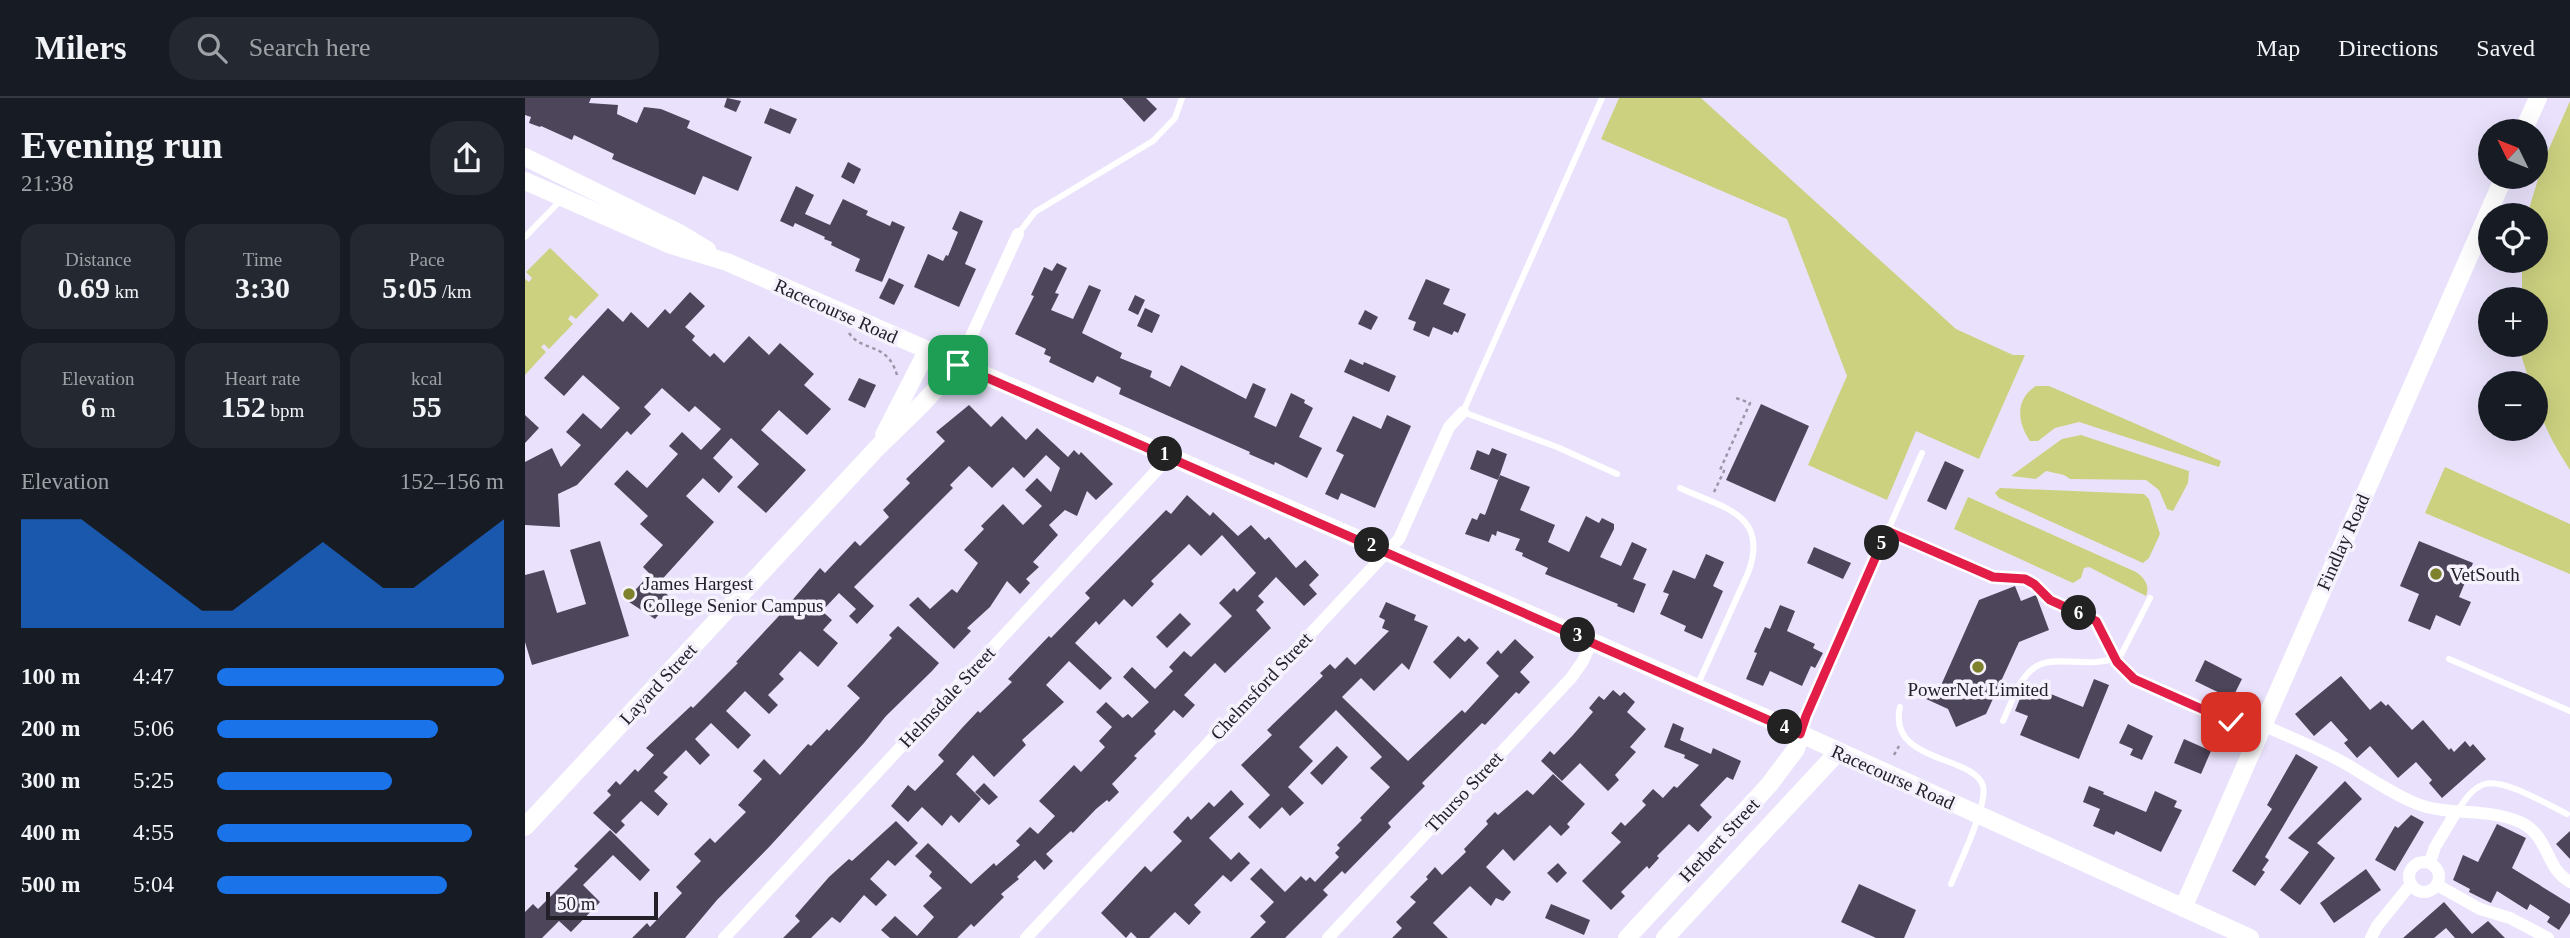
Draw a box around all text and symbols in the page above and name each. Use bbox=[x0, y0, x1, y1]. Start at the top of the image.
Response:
search box bbox=[169, 17, 659, 80]
icon: search bbox=[193, 29, 231, 67]
text: Milers bbox=[35, 30, 127, 66]
text: Search here bbox=[249, 33, 371, 62]
text: Map bbox=[2256, 35, 2300, 61]
text: Directions bbox=[2338, 35, 2438, 61]
text: Saved bbox=[2476, 35, 2535, 61]
north arrow bbox=[2478, 119, 2548, 189]
map controls bbox=[2478, 119, 2548, 441]
button: share bbox=[430, 121, 504, 195]
text: Evening run bbox=[21, 124, 223, 166]
text: 21:38 bbox=[21, 171, 73, 196]
button: locate bbox=[2478, 203, 2548, 273]
text: Distance bbox=[65, 249, 131, 270]
text: Time bbox=[243, 249, 282, 270]
text: Pace bbox=[409, 249, 445, 270]
text: 0.69 bbox=[57, 271, 110, 304]
text: 3:30 bbox=[235, 271, 290, 304]
text: 5:05 bbox=[382, 271, 437, 304]
street label: Racecourse Road bbox=[771, 274, 901, 348]
text: km bbox=[110, 281, 139, 302]
text: /km bbox=[437, 281, 471, 302]
button: + bbox=[2478, 287, 2548, 357]
pin bbox=[928, 335, 988, 395]
icon: arrive bbox=[939, 346, 977, 384]
text: Elevation bbox=[62, 368, 135, 389]
text: Heart rate bbox=[225, 368, 300, 389]
text: kcal bbox=[411, 368, 443, 389]
button: − bbox=[2478, 371, 2548, 441]
text: 6 bbox=[81, 390, 96, 423]
text: 152 bbox=[221, 390, 266, 423]
text: 55 bbox=[412, 390, 442, 423]
text: m bbox=[96, 400, 115, 421]
text: bpm bbox=[266, 400, 304, 421]
pin: 1 bbox=[1147, 436, 1183, 472]
text: 1 bbox=[1160, 443, 1169, 464]
text: Elevation bbox=[21, 469, 109, 494]
text: 152–156 m bbox=[400, 469, 504, 494]
street label: Findlay Road bbox=[2312, 490, 2374, 593]
pin: 5 bbox=[1865, 526, 1899, 560]
pin: 2 bbox=[1355, 528, 1389, 562]
text: 5 bbox=[1877, 532, 1886, 553]
text: 2 bbox=[1367, 534, 1376, 555]
place label: VetSouth bbox=[2450, 564, 2520, 585]
marker: VetSouth bbox=[2428, 566, 2444, 582]
place label: James Hargest College Senior Campus bbox=[643, 573, 823, 616]
marker: James Hargest College Senior Campus bbox=[621, 586, 637, 602]
pin: 6 bbox=[2061, 596, 2097, 630]
text: 6 bbox=[2074, 602, 2083, 623]
pin: 3 bbox=[1561, 618, 1595, 652]
text: 3 bbox=[1573, 624, 1582, 645]
street label: Chelmsford Street bbox=[1206, 628, 1316, 744]
street label: Layard Street bbox=[615, 639, 701, 729]
street label: Helmsdale Street bbox=[895, 642, 1000, 752]
marker: PowerNet Limited bbox=[1970, 659, 1986, 675]
text: 100 m bbox=[21, 664, 80, 689]
text: 4:47 bbox=[133, 664, 174, 689]
place label: PowerNet Limited bbox=[1908, 679, 2049, 700]
pin bbox=[2201, 692, 2261, 752]
icon: check bbox=[2212, 703, 2250, 741]
pin: 4 bbox=[1767, 710, 1803, 744]
text: 200 m bbox=[21, 716, 80, 741]
text: 5:06 bbox=[133, 716, 174, 741]
text: 4 bbox=[1780, 716, 1789, 737]
street label: Racecourse Road bbox=[1828, 740, 1958, 814]
street label: Thurso Street bbox=[1421, 747, 1507, 837]
text: 300 m bbox=[21, 768, 80, 793]
text: 5:25 bbox=[133, 768, 174, 793]
street label: Herbert Street bbox=[1675, 793, 1764, 886]
text: 400 m bbox=[21, 820, 80, 845]
text: 4:55 bbox=[133, 820, 174, 845]
text: 500 m bbox=[21, 872, 80, 897]
text: 5:04 bbox=[133, 872, 174, 897]
scale bar bbox=[546, 889, 658, 921]
text: 50 m bbox=[557, 893, 596, 914]

